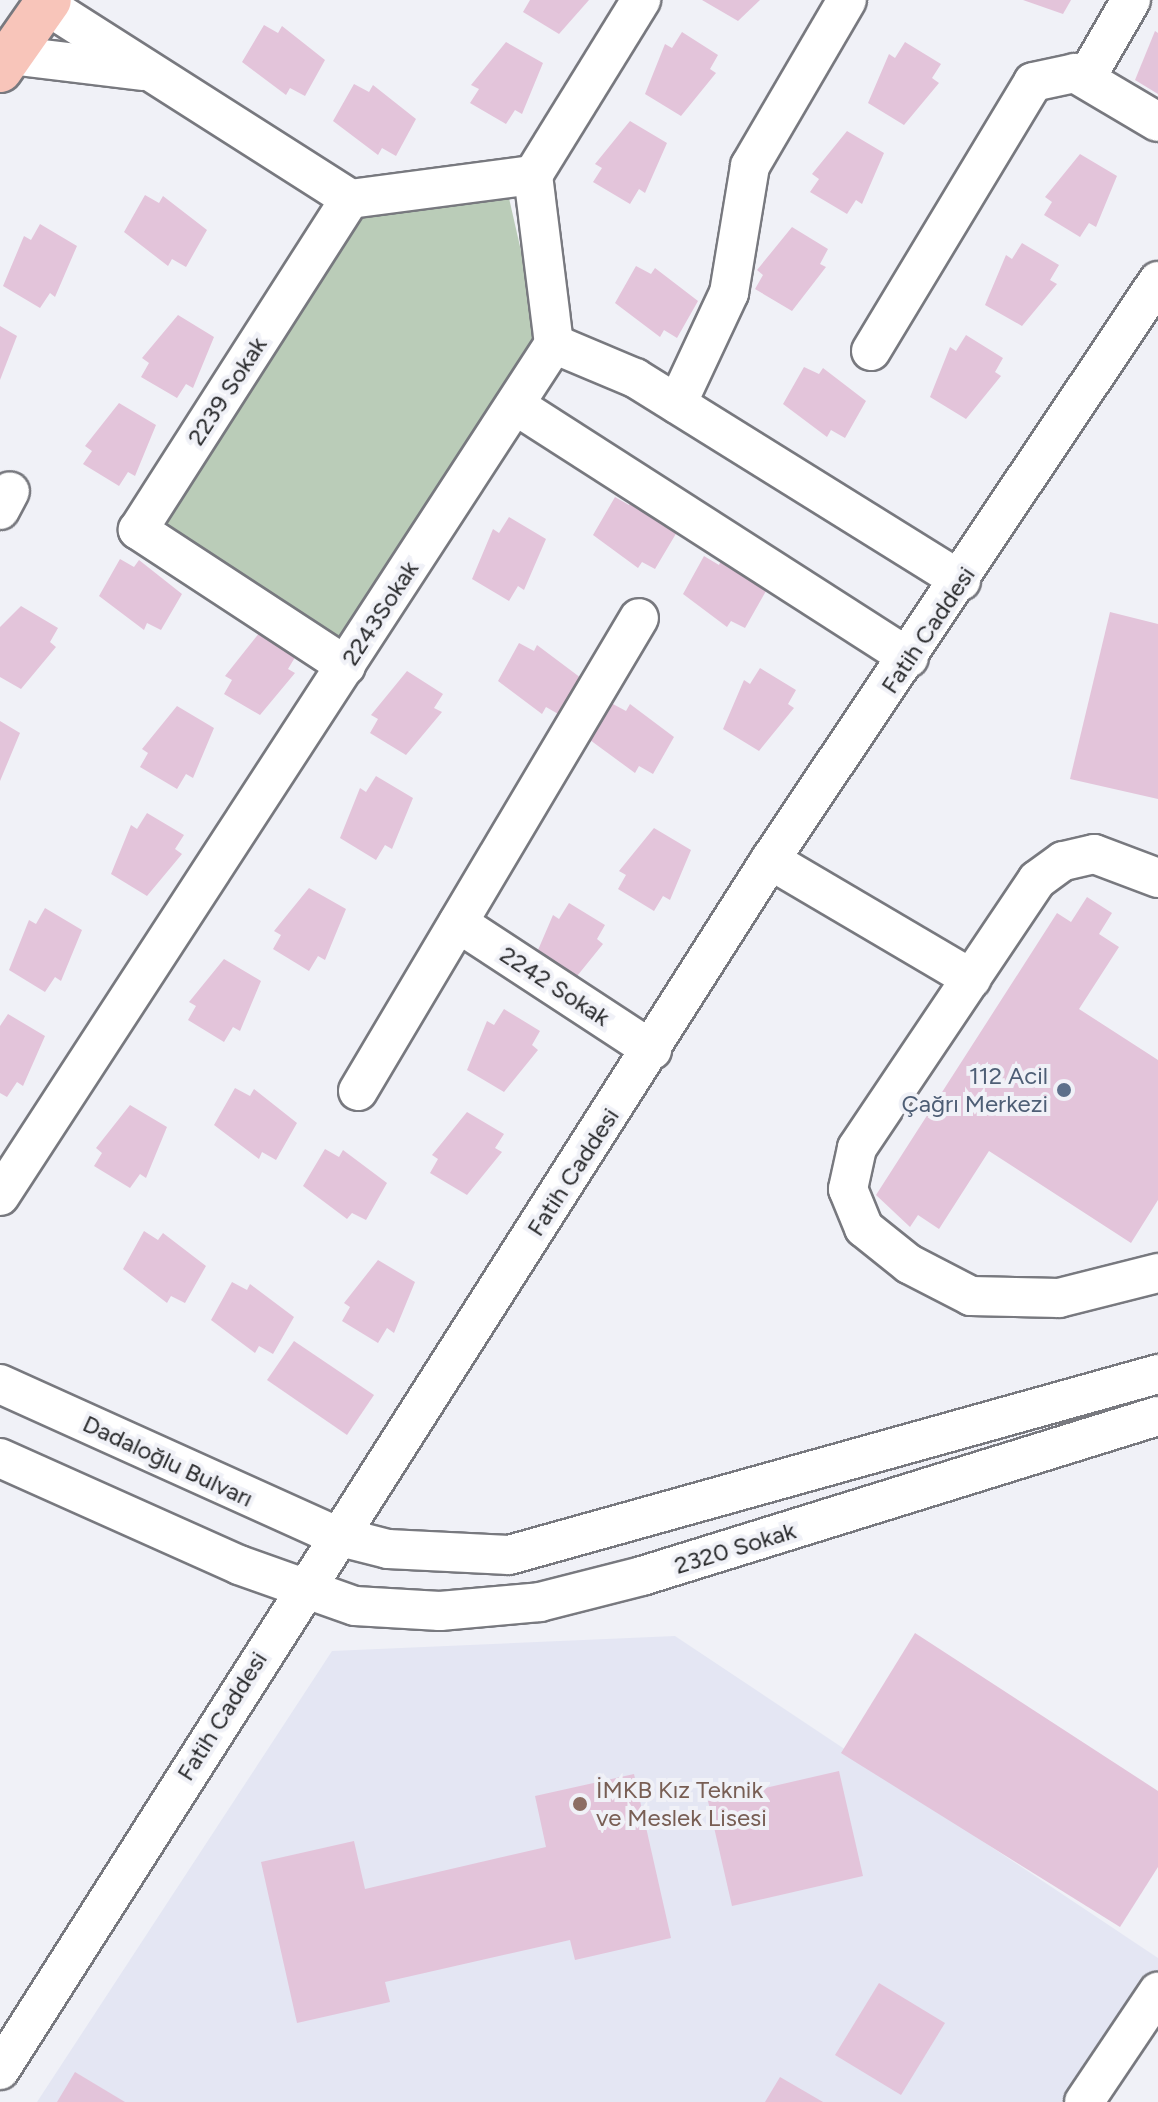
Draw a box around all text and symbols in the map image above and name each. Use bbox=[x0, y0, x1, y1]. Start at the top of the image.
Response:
street label: 2239 Sokak bbox=[181, 331, 273, 451]
street label: 2243Sokak bbox=[336, 555, 424, 671]
street label: Fatih Caddesi bbox=[875, 561, 981, 699]
street label: 2242 Sokak bbox=[495, 940, 615, 1032]
place label: 112 Acil Çağrı Merkezi bbox=[901, 1062, 1048, 1118]
marker: 112 Acil Çağrı Merkezi bbox=[1055, 1081, 1073, 1099]
street label: Fatih Caddesi bbox=[521, 1103, 625, 1241]
street label: Dadaloğlu Bulvarı bbox=[78, 1409, 258, 1513]
street label: 2320 Sokak bbox=[671, 1516, 799, 1580]
street label: Fatih Caddesi bbox=[171, 1646, 273, 1786]
place label: İMKB Kız Teknik ve Meslek Lisesi bbox=[596, 1776, 767, 1832]
marker: İMKB Kız Teknik ve Meslek Lisesi bbox=[571, 1795, 589, 1813]

